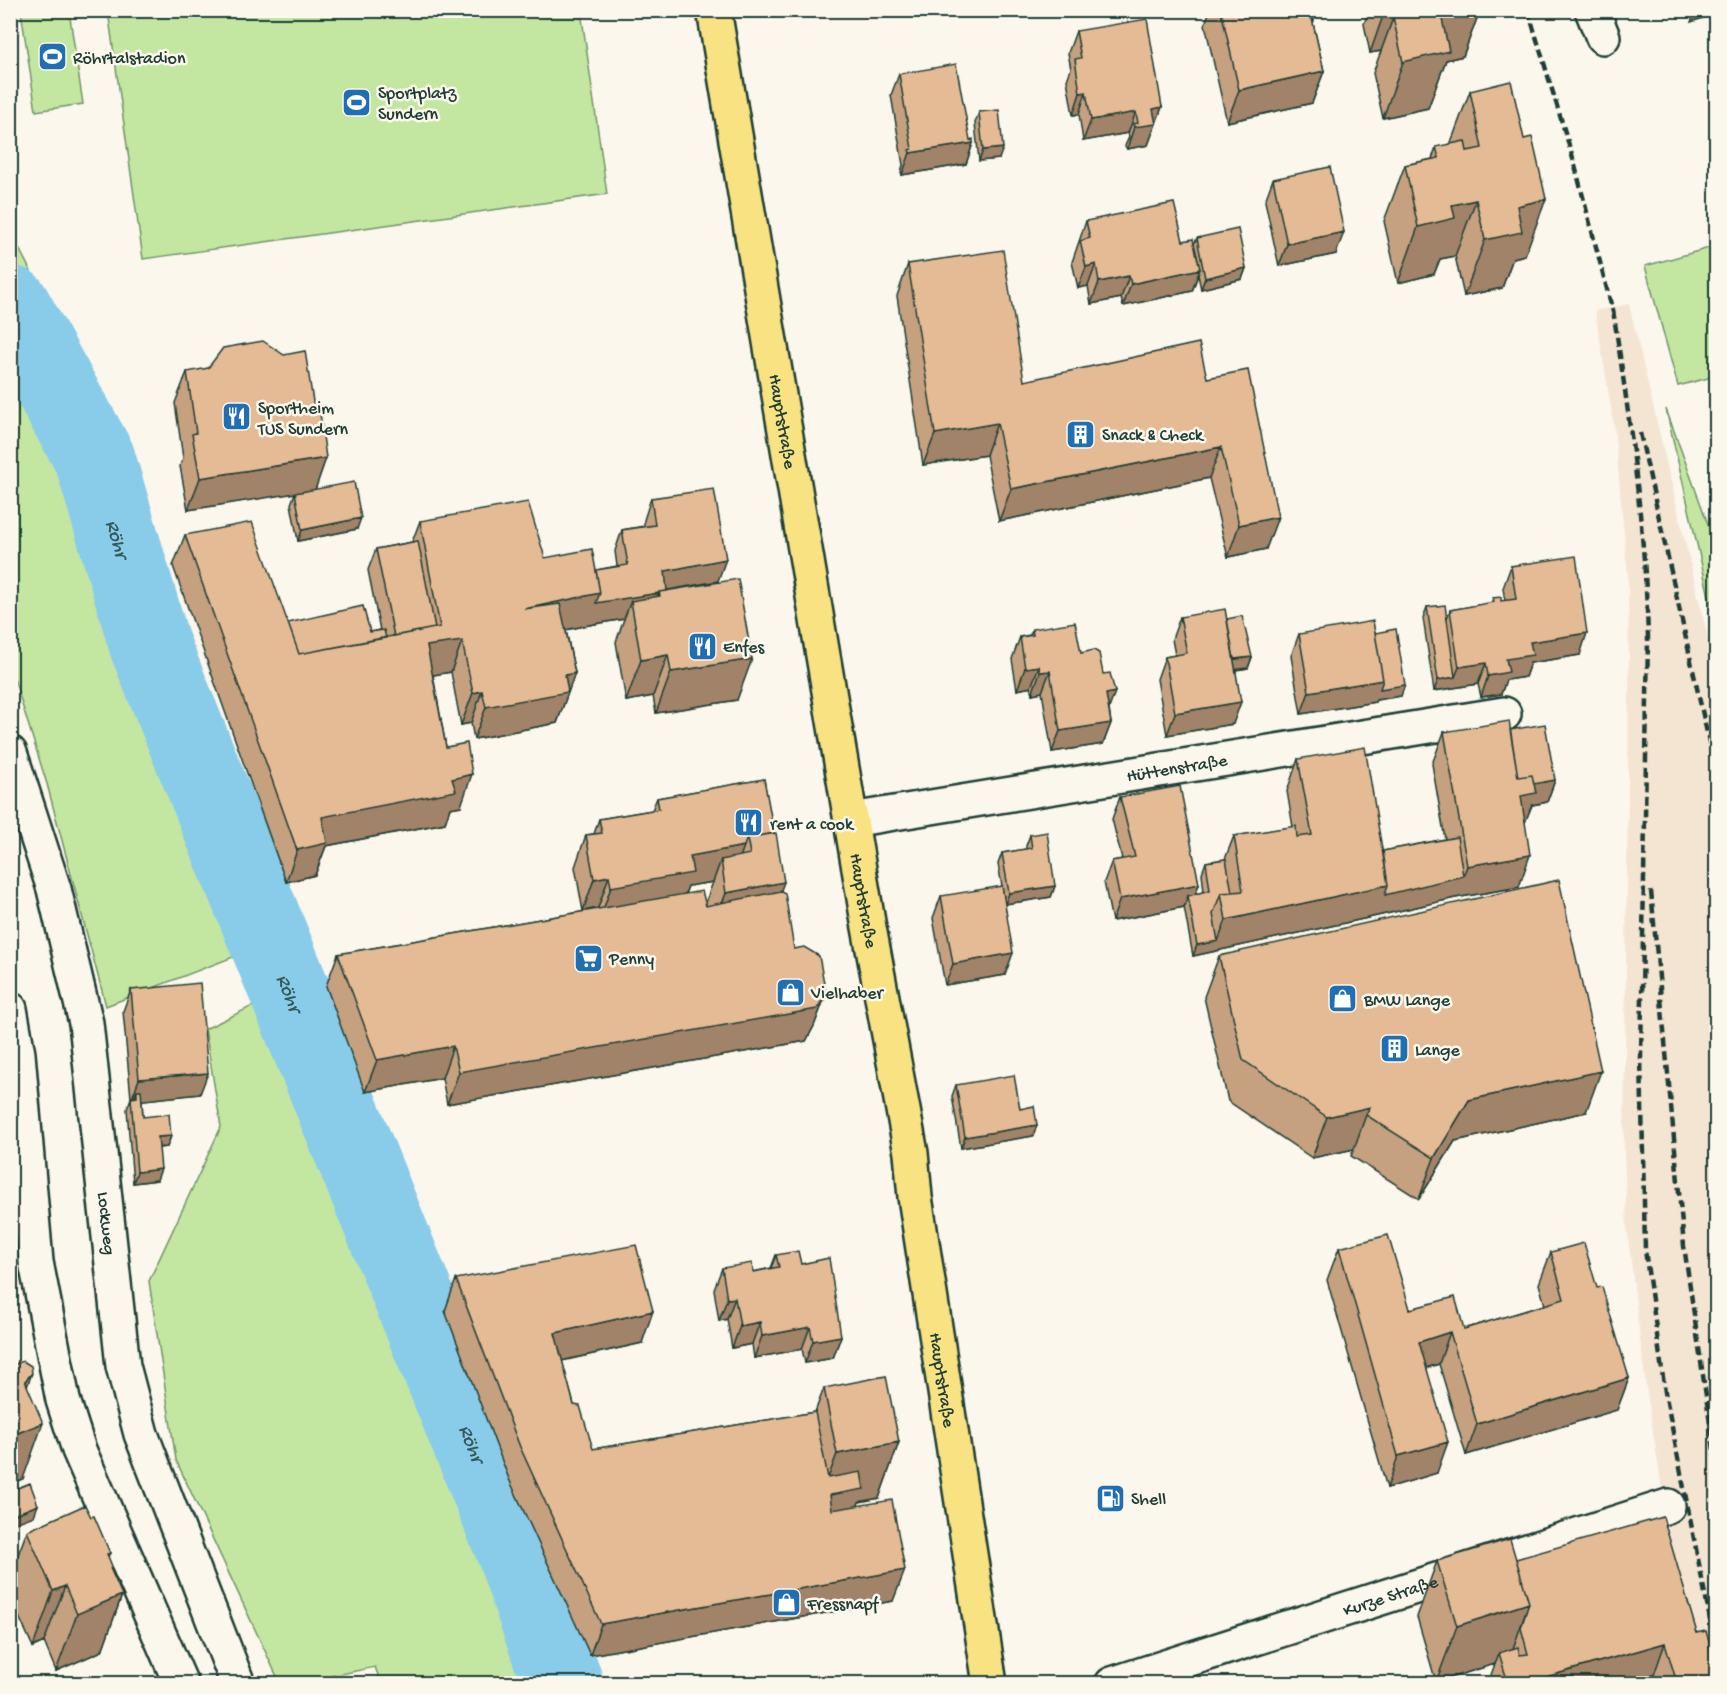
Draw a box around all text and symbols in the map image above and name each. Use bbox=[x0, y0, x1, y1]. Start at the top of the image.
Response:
sports icon: Röhrtalstadion bbox=[36, 41, 68, 73]
place label: Röhrtalstadion bbox=[73, 49, 186, 70]
place label: Sportplatz Sundern bbox=[378, 84, 457, 126]
sports icon: Sportplatz Sundern bbox=[341, 86, 373, 118]
street label: Hauptstraße bbox=[763, 373, 799, 471]
place label: Sportheim TUS Sundern bbox=[257, 399, 348, 441]
restaurant icon: Sportheim TUS Sundern bbox=[221, 401, 253, 433]
building icon: Snack & Check bbox=[1065, 418, 1097, 450]
place label: Snack & Check bbox=[1102, 426, 1205, 447]
water label: Röhr bbox=[99, 518, 133, 565]
restaurant icon: Enfes bbox=[686, 630, 718, 662]
place label: Enfes bbox=[723, 638, 766, 659]
street label: Hüttenstraße bbox=[1125, 751, 1230, 788]
restaurant icon: rent a cook bbox=[733, 807, 765, 839]
place label: rent a cook bbox=[770, 815, 855, 836]
street label: Hauptstraße bbox=[844, 852, 881, 951]
supermarket icon: Penny bbox=[572, 942, 604, 974]
place label: Penny bbox=[608, 950, 654, 971]
water label: Röhr bbox=[269, 972, 307, 1020]
shop icon: Vielhaber bbox=[774, 976, 806, 1008]
shop icon: BMW Lange bbox=[1327, 983, 1359, 1015]
place label: Vielhaber bbox=[810, 984, 885, 1005]
place label: BMW Lange bbox=[1363, 991, 1451, 1012]
building icon: Lange bbox=[1378, 1033, 1410, 1065]
place label: Lange bbox=[1415, 1041, 1460, 1062]
street label: Lockweg bbox=[91, 1191, 119, 1256]
street label: Hauptstraße bbox=[923, 1331, 958, 1430]
water label: Röhr bbox=[452, 1422, 489, 1470]
fuel station icon: Shell bbox=[1094, 1482, 1126, 1514]
place label: Shell bbox=[1131, 1490, 1166, 1511]
street label: Kurze Straße bbox=[1341, 1572, 1442, 1622]
shop icon: Fressnapf bbox=[770, 1587, 802, 1619]
place label: Fressnapf bbox=[806, 1595, 880, 1616]

